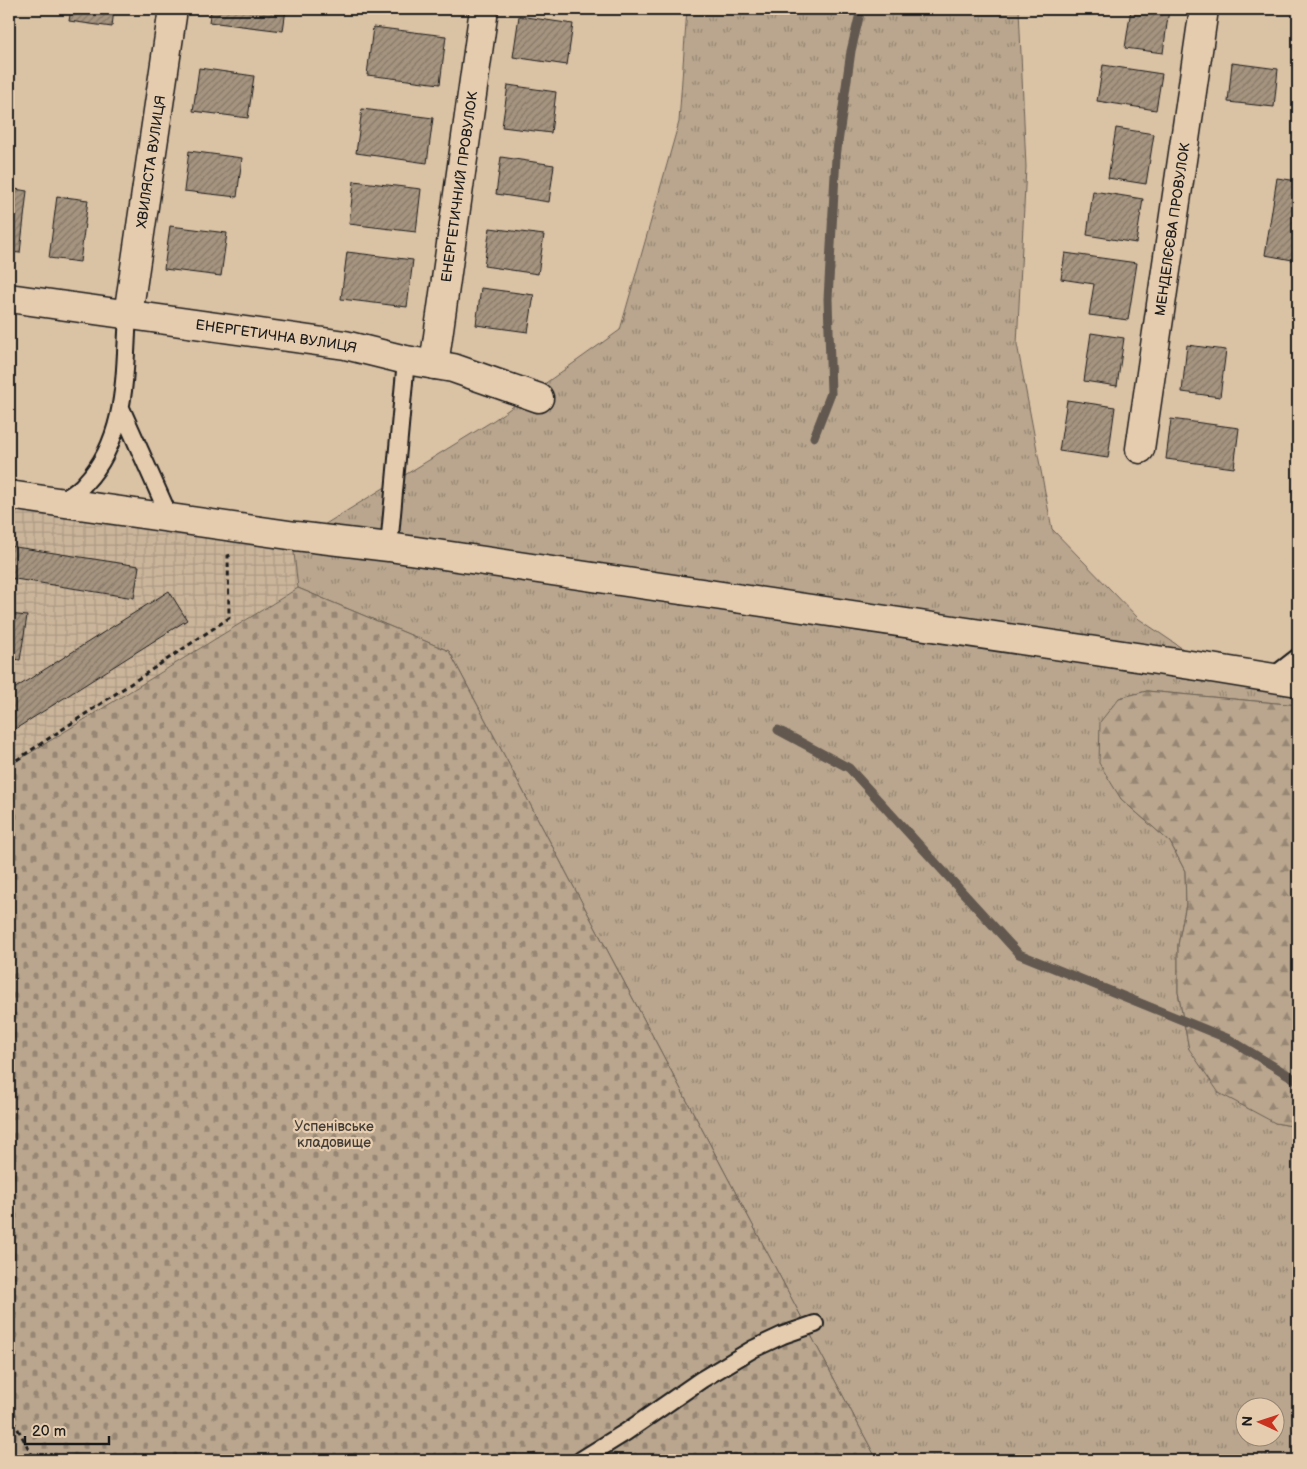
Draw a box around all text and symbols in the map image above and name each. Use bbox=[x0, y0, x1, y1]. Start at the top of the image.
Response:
street label: ЕНЕРГЕТИЧНИЙ ПРОВУЛОК bbox=[438, 89, 481, 283]
street label: ХВИЛЯСТА ВУЛИЦЯ bbox=[133, 94, 169, 229]
street label: МЕНДЕЛЄЄВА ПРОВУЛОК bbox=[1151, 141, 1194, 317]
street label: ЕНЕРГЕТИЧНА ВУЛИЦЯ bbox=[195, 316, 359, 357]
park label: Успенівське кладовище bbox=[294, 1118, 374, 1151]
north arrow bbox=[1234, 1396, 1284, 1446]
scale bar bbox=[25, 1414, 109, 1446]
text: N bbox=[1239, 1416, 1256, 1427]
text: 20 m bbox=[32, 1422, 66, 1441]

